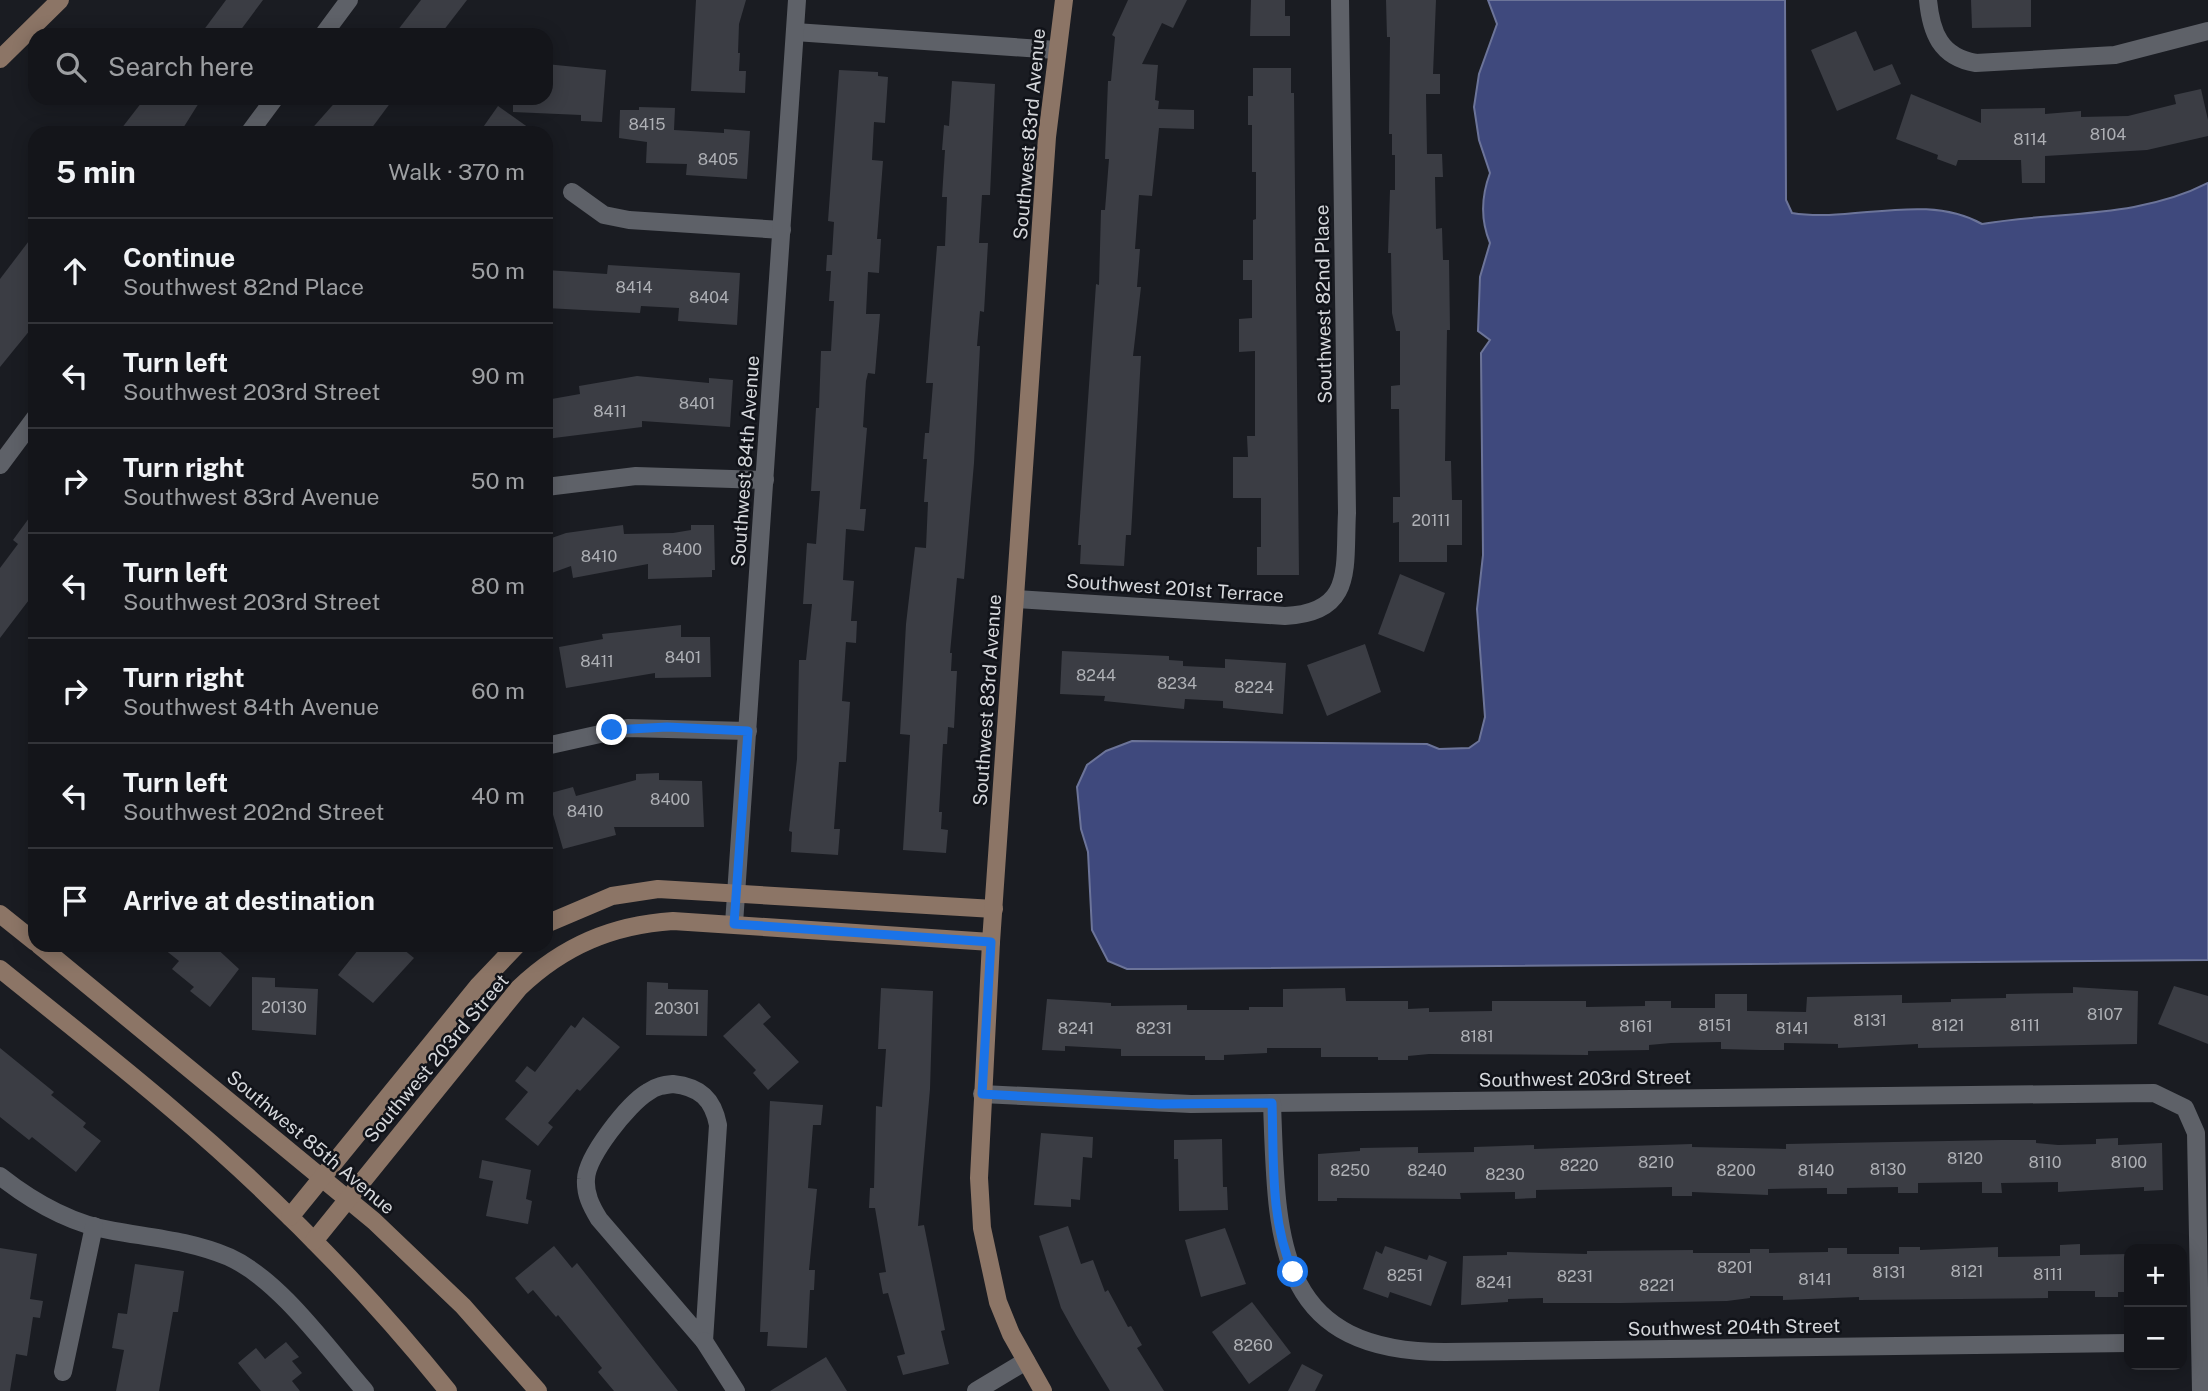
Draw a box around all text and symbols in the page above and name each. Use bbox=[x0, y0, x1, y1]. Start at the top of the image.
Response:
search box bbox=[28, 28, 553, 105]
street label: Southwest 83rd Avenue bbox=[1009, 28, 1049, 240]
icon: search bbox=[52, 48, 90, 86]
text: Search here bbox=[108, 51, 254, 82]
house number: 8415 bbox=[628, 115, 666, 134]
house number: 8104 bbox=[2090, 125, 2126, 144]
house number: 8114 bbox=[2013, 130, 2047, 149]
house number: 8405 bbox=[698, 150, 738, 169]
text: 5 min bbox=[56, 154, 136, 190]
text: Walk · 370 m bbox=[388, 158, 525, 185]
street label: Southwest 82nd Place bbox=[1310, 204, 1336, 404]
text: Continue bbox=[123, 242, 235, 273]
icon: ahead bbox=[56, 252, 94, 290]
text: 50 m bbox=[471, 257, 525, 284]
text: Southwest 82nd Place bbox=[123, 273, 364, 300]
house number: 8414 bbox=[616, 278, 652, 297]
house number: 8404 bbox=[689, 288, 729, 307]
text: Turn left bbox=[123, 347, 228, 378]
street label: Southwest 84th Avenue bbox=[727, 355, 763, 567]
icon: left bbox=[56, 357, 94, 395]
text: 90 m bbox=[471, 362, 525, 389]
text: Southwest 203rd Street bbox=[123, 378, 381, 405]
house number: 8401 bbox=[679, 394, 715, 413]
house number: 8411 bbox=[593, 402, 627, 421]
text: Turn right bbox=[123, 452, 245, 483]
icon: right bbox=[56, 462, 94, 500]
text: 50 m bbox=[471, 467, 525, 494]
text: Southwest 83rd Avenue bbox=[123, 483, 379, 510]
house number: 20111 bbox=[1412, 511, 1450, 530]
house number: 8400 bbox=[662, 540, 702, 559]
house number: 8410 bbox=[581, 547, 618, 566]
text: Turn left bbox=[123, 557, 228, 588]
icon: left bbox=[56, 567, 94, 605]
street label: Southwest 201st Terrace bbox=[1065, 569, 1285, 607]
text: 80 m bbox=[471, 572, 525, 599]
text: Southwest 203rd Street bbox=[123, 588, 381, 615]
street label: Southwest 83rd Avenue bbox=[969, 594, 1005, 806]
house number: 8401 bbox=[665, 648, 701, 667]
house number: 8411 bbox=[580, 652, 614, 671]
text: Turn right bbox=[123, 662, 245, 693]
house number: 8244 bbox=[1076, 666, 1116, 685]
icon: right bbox=[56, 672, 94, 710]
house number: 8234 bbox=[1157, 674, 1197, 693]
text: 60 m bbox=[471, 677, 525, 704]
house number: 8224 bbox=[1234, 678, 1274, 697]
text: Southwest 84th Avenue bbox=[123, 693, 379, 720]
route end bbox=[596, 714, 627, 745]
text: Turn left bbox=[123, 767, 228, 798]
icon: left bbox=[56, 777, 94, 815]
text: 40 m bbox=[471, 782, 525, 809]
house number: 8400 bbox=[650, 790, 690, 809]
text: Southwest 202nd Street bbox=[123, 798, 384, 825]
house number: 8410 bbox=[567, 802, 604, 821]
icon: arrive bbox=[56, 882, 94, 920]
text: Arrive at destination bbox=[123, 885, 375, 916]
street label: Southwest 203rd Street bbox=[359, 969, 513, 1147]
house number: 20130 bbox=[261, 998, 307, 1017]
house number: 20301 bbox=[654, 999, 700, 1018]
house number: 8107 bbox=[2087, 1005, 2123, 1024]
house number: 8131 bbox=[1853, 1011, 1887, 1030]
house number: 8151 bbox=[1698, 1016, 1732, 1035]
house number: 8121 bbox=[1932, 1016, 1964, 1035]
house number: 8111 bbox=[2010, 1016, 2040, 1035]
house number: 8161 bbox=[1619, 1017, 1653, 1036]
house number: 8241 bbox=[1058, 1019, 1094, 1038]
house number: 8231 bbox=[1136, 1019, 1172, 1038]
house number: 8141 bbox=[1775, 1019, 1809, 1038]
house number: 8181 bbox=[1460, 1027, 1494, 1046]
street label: Southwest 85th Avenue bbox=[223, 1065, 399, 1219]
street label: Southwest 203rd Street bbox=[1478, 1065, 1692, 1091]
house number: 8120 bbox=[1947, 1149, 1983, 1168]
house number: 8210 bbox=[1638, 1153, 1674, 1172]
house number: 8110 bbox=[2028, 1153, 2062, 1172]
house number: 8100 bbox=[2111, 1153, 2147, 1172]
house number: 8220 bbox=[1559, 1156, 1599, 1175]
house number: 8130 bbox=[1870, 1160, 1907, 1179]
house number: 8250 bbox=[1330, 1161, 1370, 1180]
house number: 8240 bbox=[1407, 1161, 1447, 1180]
house number: 8200 bbox=[1716, 1161, 1756, 1180]
house number: 8140 bbox=[1798, 1161, 1835, 1180]
house number: 8230 bbox=[1485, 1165, 1525, 1184]
map controls bbox=[2124, 1244, 2187, 1370]
button: + bbox=[2124, 1244, 2187, 1307]
route start bbox=[1277, 1256, 1308, 1287]
house number: 8201 bbox=[1717, 1258, 1753, 1277]
house number: 8121 bbox=[1951, 1262, 1983, 1281]
house number: 8131 bbox=[1872, 1263, 1906, 1282]
house number: 8111 bbox=[2033, 1265, 2063, 1284]
house number: 8251 bbox=[1387, 1266, 1423, 1285]
house number: 8231 bbox=[1557, 1267, 1593, 1286]
house number: 8141 bbox=[1798, 1270, 1832, 1289]
house number: 8241 bbox=[1476, 1273, 1512, 1292]
house number: 8221 bbox=[1639, 1276, 1675, 1295]
button: − bbox=[2124, 1307, 2187, 1370]
street label: Southwest 204th Street bbox=[1628, 1314, 1840, 1340]
house number: 8260 bbox=[1233, 1336, 1273, 1355]

